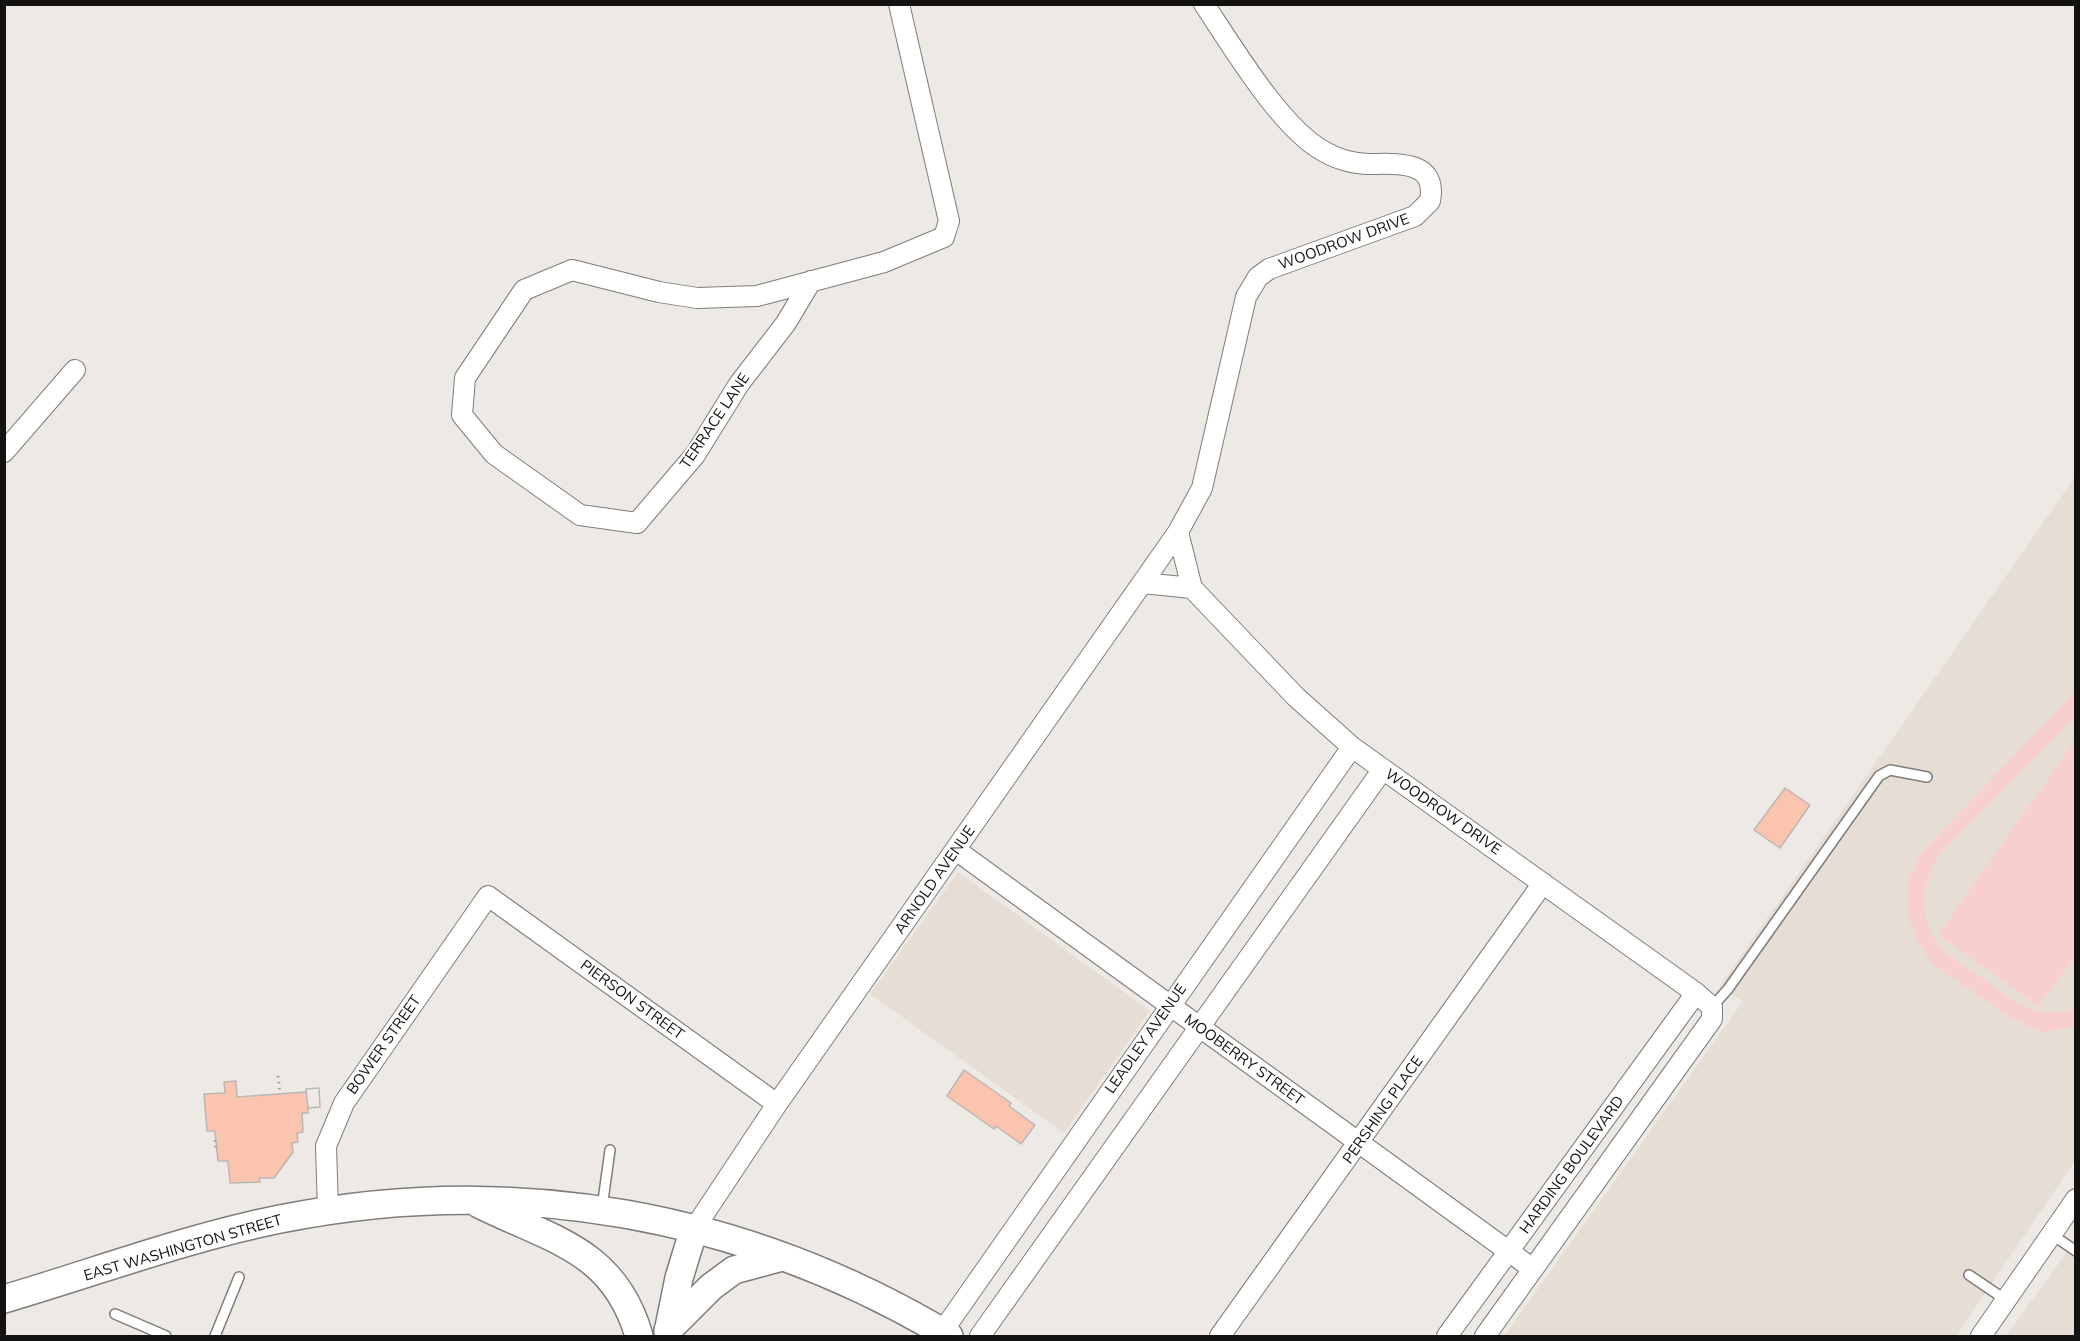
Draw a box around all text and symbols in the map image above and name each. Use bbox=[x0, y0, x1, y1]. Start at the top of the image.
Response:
street label: WOODROW DRIVE bbox=[1276, 210, 1412, 274]
street label: TERRACE LANE bbox=[676, 370, 754, 472]
street label: WOODROW DRIVE bbox=[1381, 765, 1505, 859]
street label: ARNOLD AVENUE bbox=[891, 822, 979, 938]
street label: PIERSON STREET bbox=[577, 956, 687, 1044]
street label: LEADLEY AVENUE bbox=[1102, 981, 1190, 1097]
street label: BOWER STREET bbox=[343, 992, 425, 1098]
street label: MOOBERRY STREET bbox=[1181, 1010, 1307, 1110]
street label: PERSHING PLACE bbox=[1339, 1053, 1427, 1167]
street label: HARDING BOULEVARD bbox=[1516, 1093, 1628, 1237]
street label: EAST WASHINGTON STREET bbox=[82, 1211, 284, 1285]

